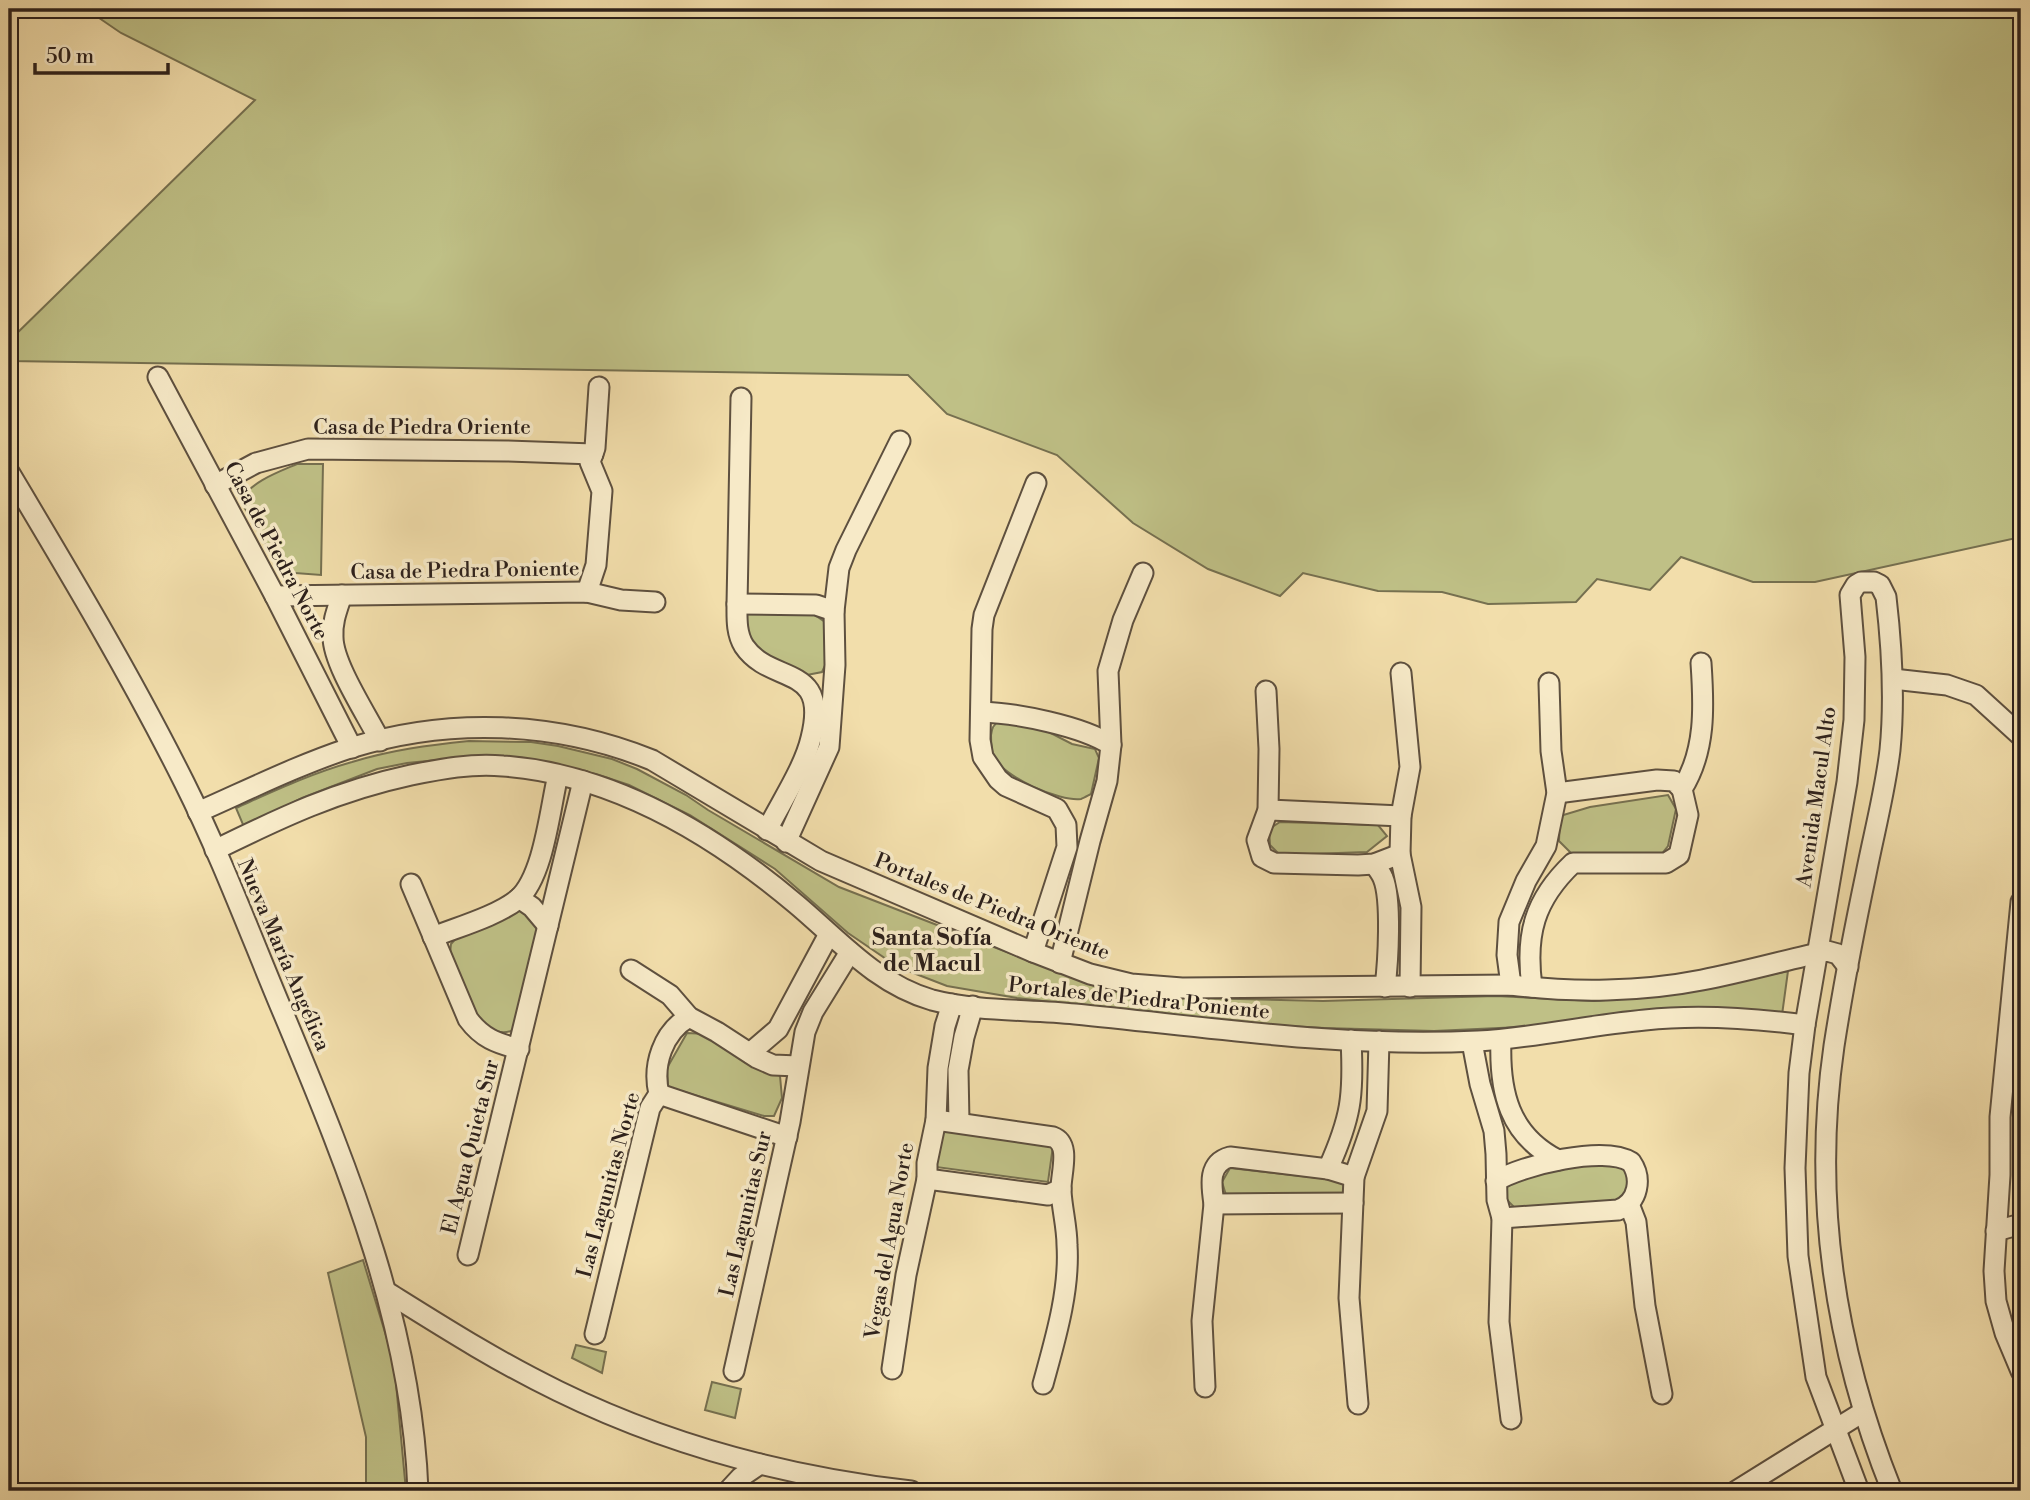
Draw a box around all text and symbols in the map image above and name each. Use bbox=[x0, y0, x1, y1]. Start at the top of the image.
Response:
scale bar bbox=[35, 32, 168, 76]
text: 50 m bbox=[46, 44, 94, 70]
street label: Casa de Piedra Oriente bbox=[313, 415, 531, 441]
street label: Casa de Piedra Norte bbox=[218, 457, 334, 645]
street label: Casa de Piedra Poniente bbox=[350, 556, 580, 586]
street label: Avenida Macul Alto bbox=[1791, 705, 1843, 890]
street label: Portales de Piedra Oriente bbox=[870, 848, 1114, 966]
street label: Nueva María Angélica bbox=[231, 855, 335, 1055]
district label: Santa Sofía de Macul bbox=[872, 924, 993, 978]
street label: Portales de Piedra Poniente bbox=[1007, 972, 1271, 1026]
street label: El Agua Quieta Sur bbox=[437, 1057, 505, 1237]
street label: Las Lagunitas Norte bbox=[572, 1089, 646, 1281]
street label: Las Lagunitas Sur bbox=[714, 1128, 778, 1300]
street label: Vegas del Agua Norte bbox=[860, 1141, 920, 1342]

